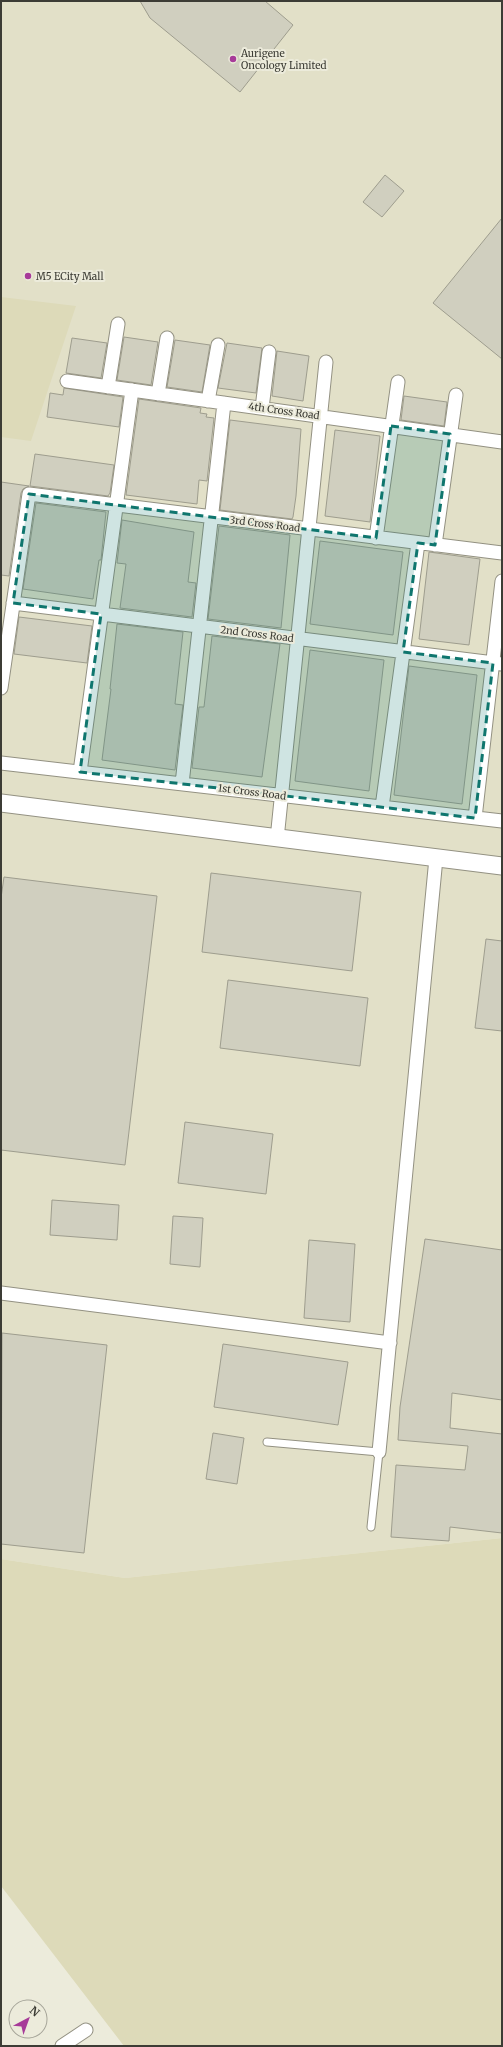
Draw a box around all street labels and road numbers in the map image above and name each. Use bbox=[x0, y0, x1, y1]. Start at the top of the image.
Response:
street label: 4th Cross Road bbox=[248, 400, 320, 422]
street label: 3rd Cross Road bbox=[229, 513, 301, 535]
street label: 2nd Cross Road bbox=[220, 623, 294, 645]
street label: 1st Cross Road bbox=[217, 781, 287, 803]

